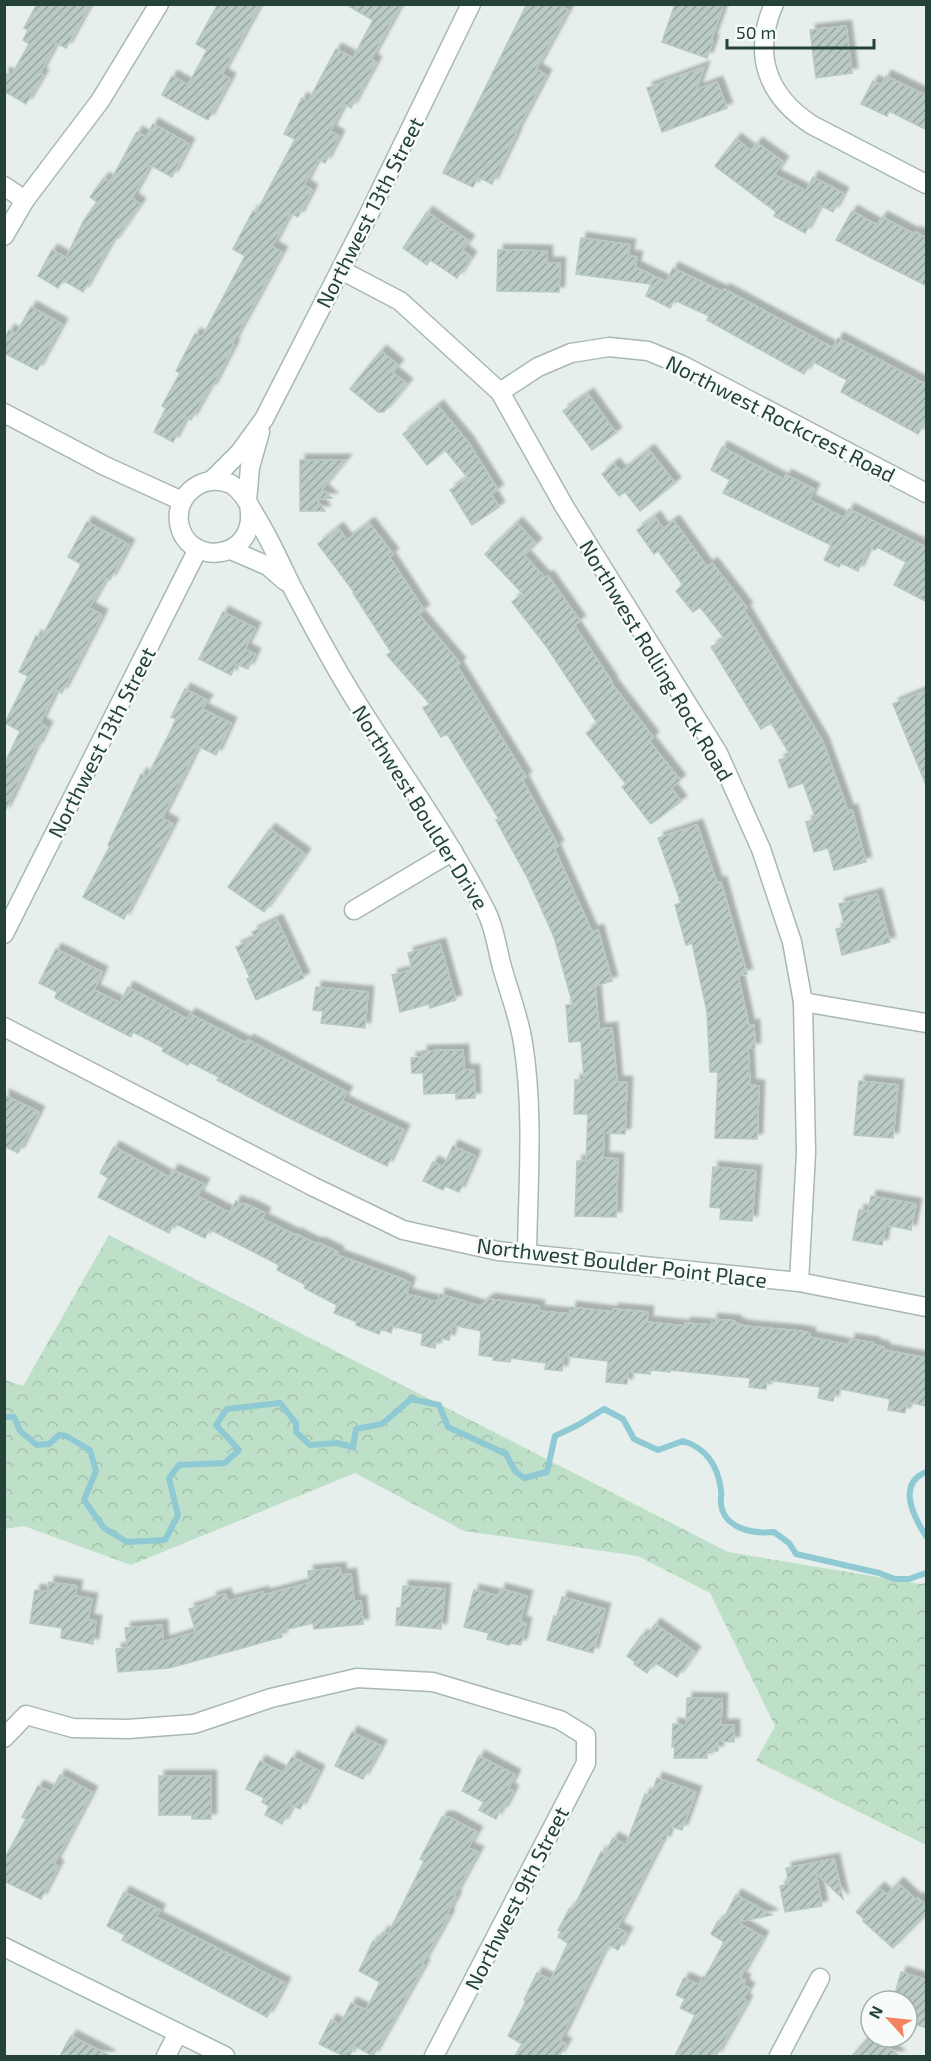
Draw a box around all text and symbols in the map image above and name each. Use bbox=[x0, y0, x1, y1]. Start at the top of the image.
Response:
scale bar bbox=[727, 12, 874, 50]
text: 50 m bbox=[736, 21, 776, 43]
street label: Northwest 13th Street bbox=[310, 113, 428, 311]
street label: Northwest Rockcrest Road bbox=[662, 349, 900, 487]
street label: Northwest Rolling Rock Road bbox=[575, 535, 739, 785]
street label: Northwest 13th Street bbox=[42, 643, 160, 841]
street label: Northwest Boulder Drive bbox=[348, 700, 494, 914]
street label: Northwest Boulder Point Place bbox=[475, 1232, 769, 1292]
street label: Northwest 9th Street bbox=[459, 1802, 573, 1994]
north arrow bbox=[859, 1989, 919, 2049]
text: N bbox=[864, 2002, 886, 2021]

